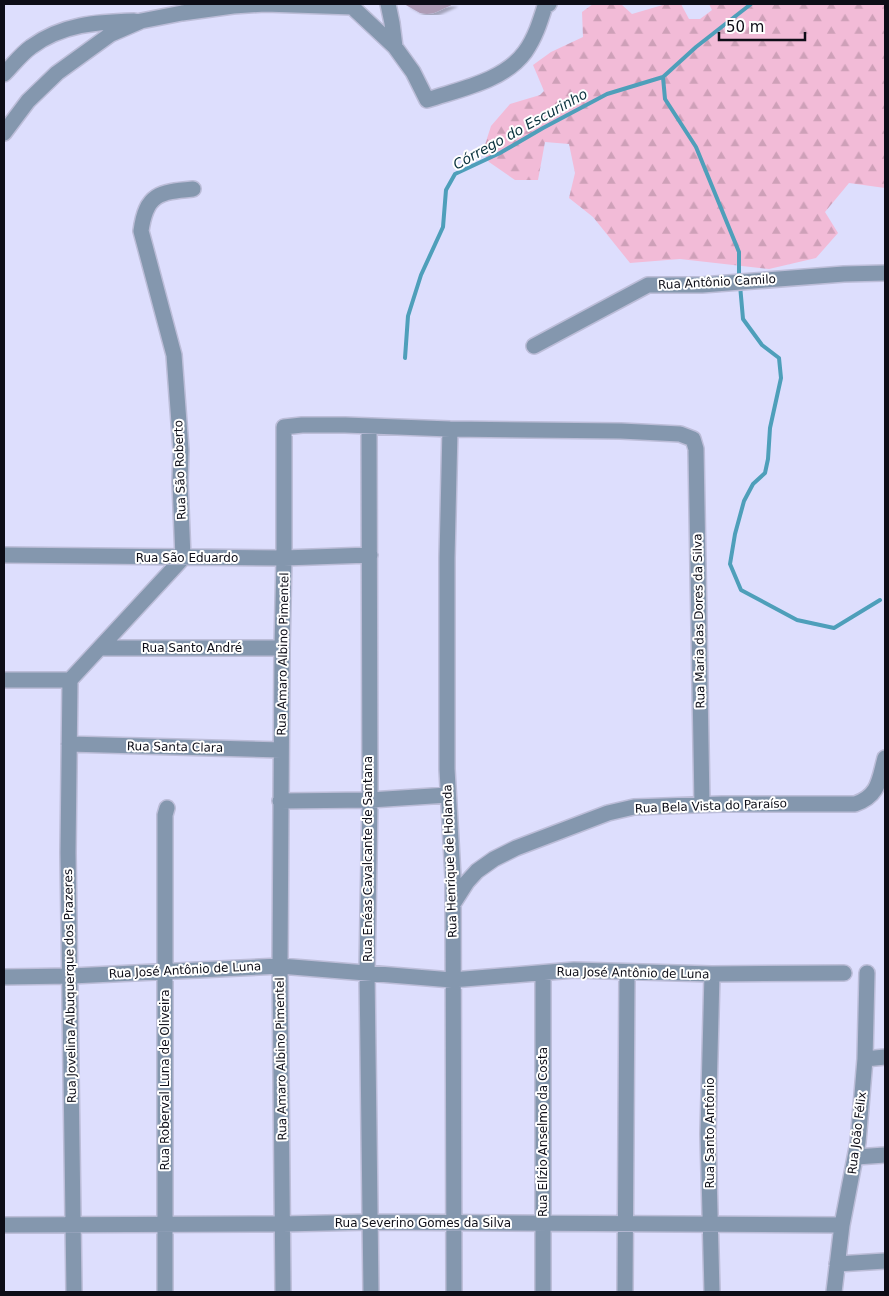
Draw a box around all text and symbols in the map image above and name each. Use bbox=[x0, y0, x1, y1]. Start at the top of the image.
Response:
scale bar bbox=[719, 10, 805, 42]
text: 50 m bbox=[726, 18, 764, 36]
water label: Córrego do Escurinho bbox=[450, 85, 590, 173]
street label: Rua Antônio Camilo bbox=[658, 272, 776, 292]
street label: Rua São Roberto bbox=[171, 420, 189, 520]
street label: Rua Maria das Dores da Silva bbox=[690, 533, 708, 709]
street label: Rua São Eduardo bbox=[136, 551, 238, 565]
street label: Rua Amaro Albino Pimentel bbox=[275, 572, 291, 736]
street label: Rua Santo André bbox=[142, 641, 242, 655]
street label: Rua Santa Clara bbox=[127, 739, 223, 755]
street label: Rua Enéas Cavalcante de Santana bbox=[361, 756, 375, 962]
street label: Rua Henrique de Holanda bbox=[440, 784, 460, 938]
street label: Rua Bela Vista do Paraíso bbox=[635, 796, 787, 816]
street label: Rua Jovelina Albuquerque dos Prazeres bbox=[61, 869, 79, 1103]
street label: Rua José Antônio de Luna bbox=[108, 959, 262, 981]
street label: Rua José Antônio de Luna bbox=[557, 965, 709, 981]
street label: Rua Amaro Albino Pimentel bbox=[273, 977, 289, 1141]
street label: Rua Roberval Luna de Oliveira bbox=[158, 989, 172, 1171]
street label: Rua Elízio Anselmo da Costa bbox=[536, 1047, 550, 1217]
street label: Rua Santo Antônio bbox=[703, 1077, 717, 1189]
street label: Rua João Félix bbox=[845, 1091, 869, 1175]
street label: Rua Severino Gomes da Silva bbox=[335, 1216, 511, 1230]

